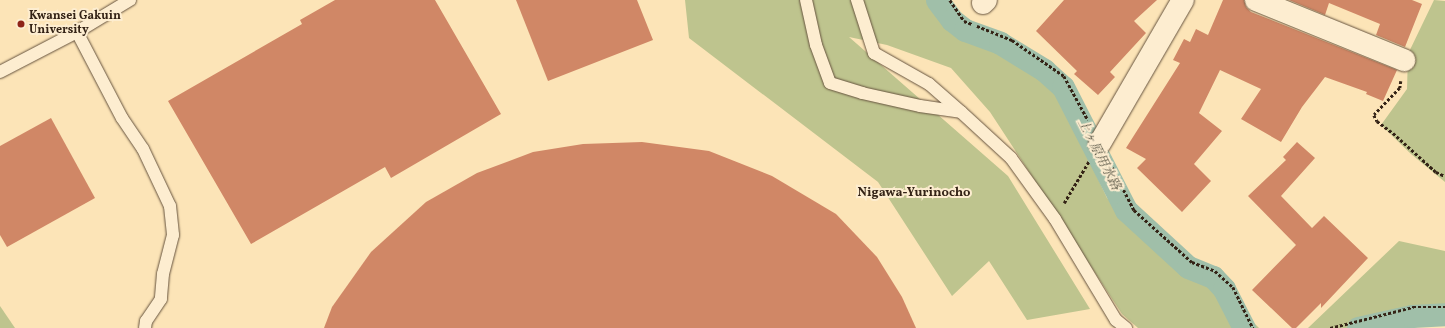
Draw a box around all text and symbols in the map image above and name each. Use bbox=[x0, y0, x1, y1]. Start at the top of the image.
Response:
place label: Kwansei Gakuin University bbox=[29, 10, 121, 38]
marker: Kwansei Gakuin University bbox=[16, 19, 26, 29]
water label: 上ヶ原用水路 bbox=[1073, 117, 1123, 193]
district label: Nigawa-Yurinocho bbox=[857, 185, 971, 201]

